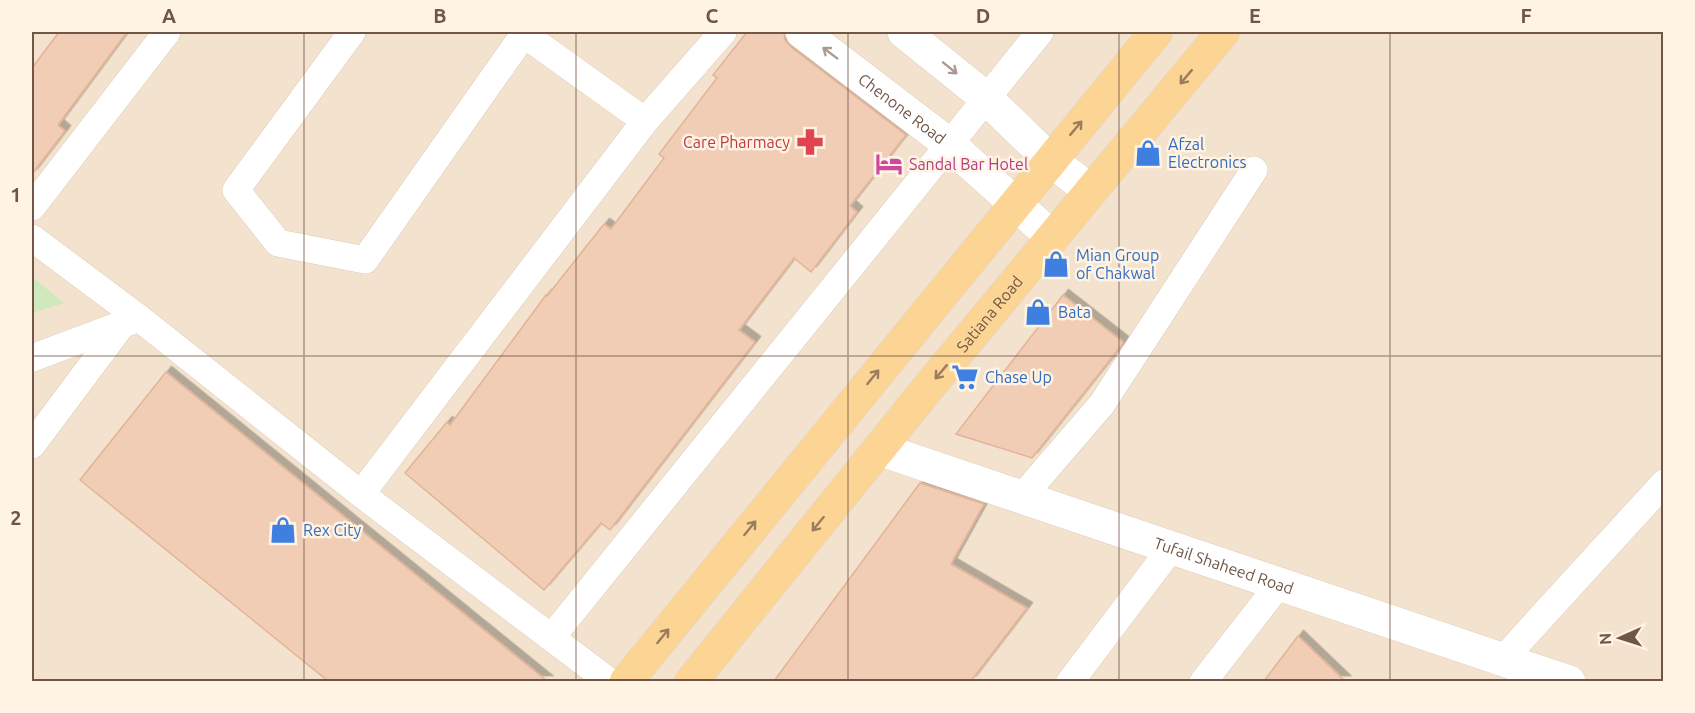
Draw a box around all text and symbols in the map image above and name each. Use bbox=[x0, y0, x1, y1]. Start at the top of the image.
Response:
text: A bbox=[162, 4, 176, 27]
text: B bbox=[433, 4, 447, 27]
text: C bbox=[706, 4, 719, 27]
text: D bbox=[976, 4, 990, 27]
text: E bbox=[1249, 4, 1261, 27]
text: F bbox=[1520, 4, 1532, 27]
one-way arrow bbox=[822, 47, 838, 59]
one-way arrow bbox=[941, 62, 957, 75]
one-way arrow bbox=[1180, 68, 1193, 84]
street label: Chenone Road bbox=[855, 69, 949, 147]
one-way arrow bbox=[1070, 121, 1083, 137]
pharmacy icon: Care Pharmacy bbox=[795, 127, 825, 157]
place label: Care Pharmacy bbox=[683, 133, 790, 151]
place label: Afzal Electronics bbox=[1168, 135, 1247, 171]
shop icon: Afzal Electronics bbox=[1133, 138, 1163, 168]
hotel icon: Sandal Bar Hotel bbox=[874, 149, 904, 179]
place label: Sandal Bar Hotel bbox=[909, 155, 1028, 173]
text: 1 bbox=[10, 183, 22, 206]
place label: Mian Group of Chakwal bbox=[1076, 246, 1159, 282]
shop icon: Mian Group of Chakwal bbox=[1041, 249, 1071, 279]
street label: Satiana Road bbox=[953, 272, 1026, 355]
shop icon: Bata bbox=[1023, 297, 1053, 327]
place label: Bata bbox=[1058, 303, 1091, 321]
supermarket icon: Chase Up bbox=[950, 362, 980, 392]
one-way arrow bbox=[934, 364, 947, 380]
place label: Chase Up bbox=[985, 368, 1052, 386]
one-way arrow bbox=[867, 369, 880, 385]
text: 2 bbox=[10, 506, 22, 529]
shop icon: Rex City bbox=[268, 515, 298, 545]
one-way arrow bbox=[812, 516, 825, 532]
place label: Rex City bbox=[303, 521, 362, 539]
one-way arrow bbox=[744, 521, 757, 537]
street label: Tufail Shaheed Road bbox=[1152, 534, 1296, 597]
north arrow bbox=[1590, 608, 1650, 668]
one-way arrow bbox=[657, 628, 670, 644]
text: N bbox=[1596, 632, 1614, 645]

